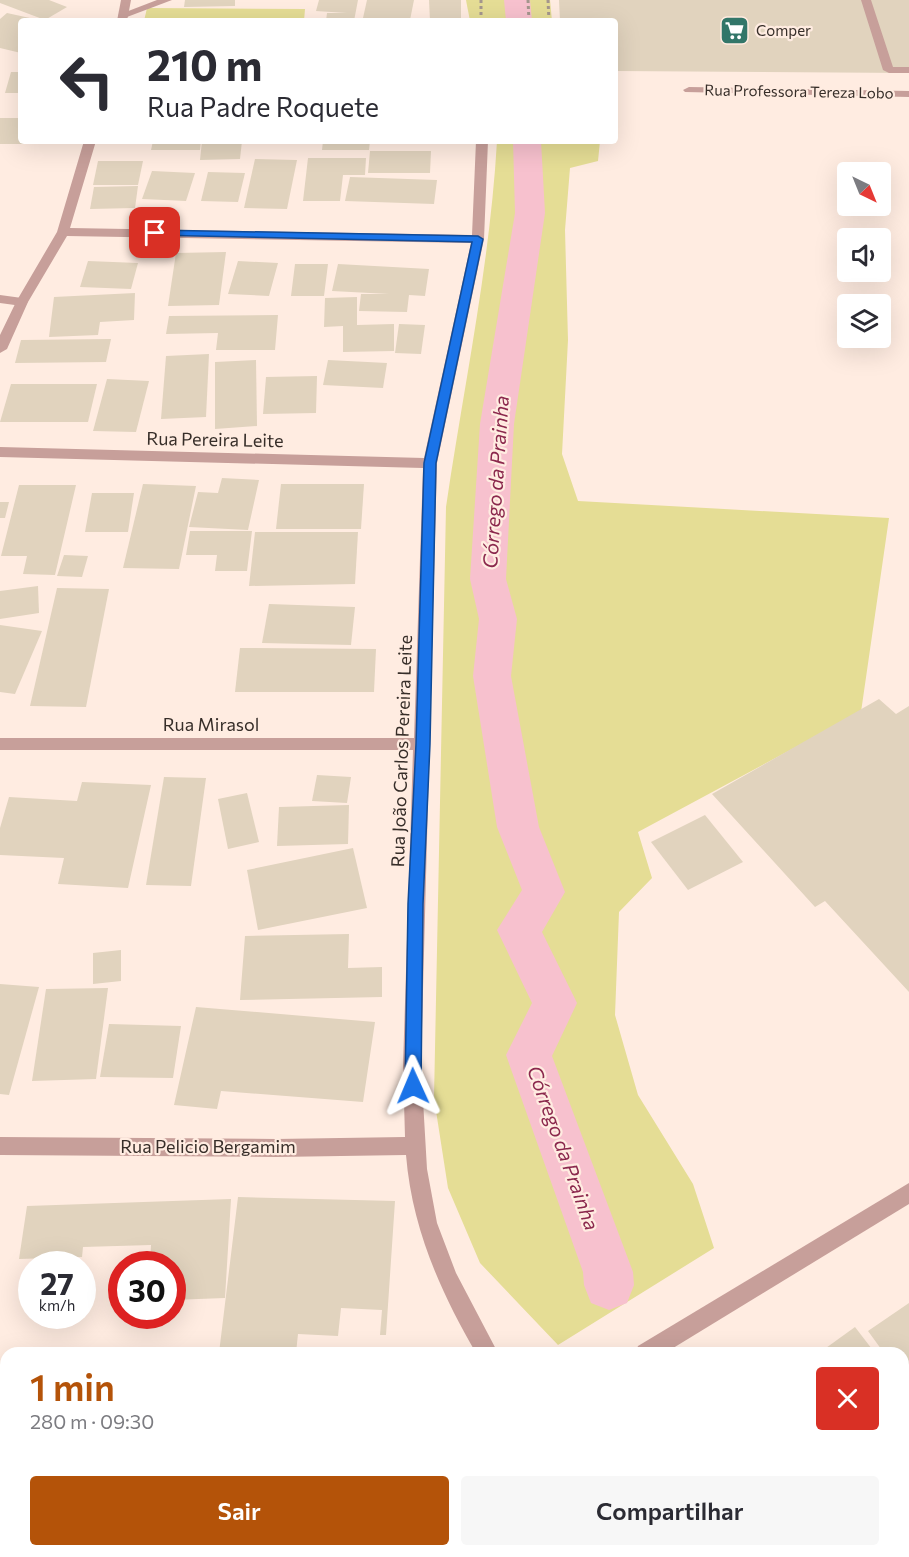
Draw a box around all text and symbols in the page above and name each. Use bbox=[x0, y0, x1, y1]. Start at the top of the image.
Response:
supermarket icon: Comper bbox=[719, 15, 751, 47]
place label: Comper bbox=[756, 21, 811, 39]
text: 210 m bbox=[147, 38, 262, 90]
icon: left bbox=[48, 42, 126, 120]
street label: Rua Professora Tereza Lobo bbox=[704, 80, 894, 102]
text: Rua Padre Roquete bbox=[147, 90, 379, 123]
north arrow bbox=[837, 162, 891, 216]
map controls bbox=[837, 162, 891, 348]
pin bbox=[129, 207, 180, 258]
icon: arrive bbox=[138, 216, 171, 249]
button: sound bbox=[837, 228, 891, 282]
button: layers bbox=[837, 294, 891, 348]
water label: Córrego da Prainha bbox=[477, 395, 513, 569]
street label: Rua Pereira Leite bbox=[146, 427, 284, 451]
street label: Rua João Carlos Pereira Leite bbox=[386, 634, 416, 868]
street label: Rua Mirasol bbox=[163, 713, 259, 735]
position arrow bbox=[381, 1054, 445, 1118]
water label: Córrego da Prainha bbox=[523, 1062, 605, 1233]
street label: Rua Pelicio Bergamim bbox=[120, 1135, 296, 1157]
speed limit sign: 30 bbox=[108, 1251, 186, 1329]
text: 27 bbox=[40, 1264, 74, 1301]
text: km/h bbox=[39, 1296, 75, 1314]
text: 1 min bbox=[30, 1364, 115, 1408]
button: close bbox=[816, 1367, 879, 1430]
text: 280 m · 09:30 bbox=[30, 1409, 154, 1433]
button: Sair bbox=[30, 1476, 449, 1545]
button: Compartilhar bbox=[461, 1476, 879, 1545]

